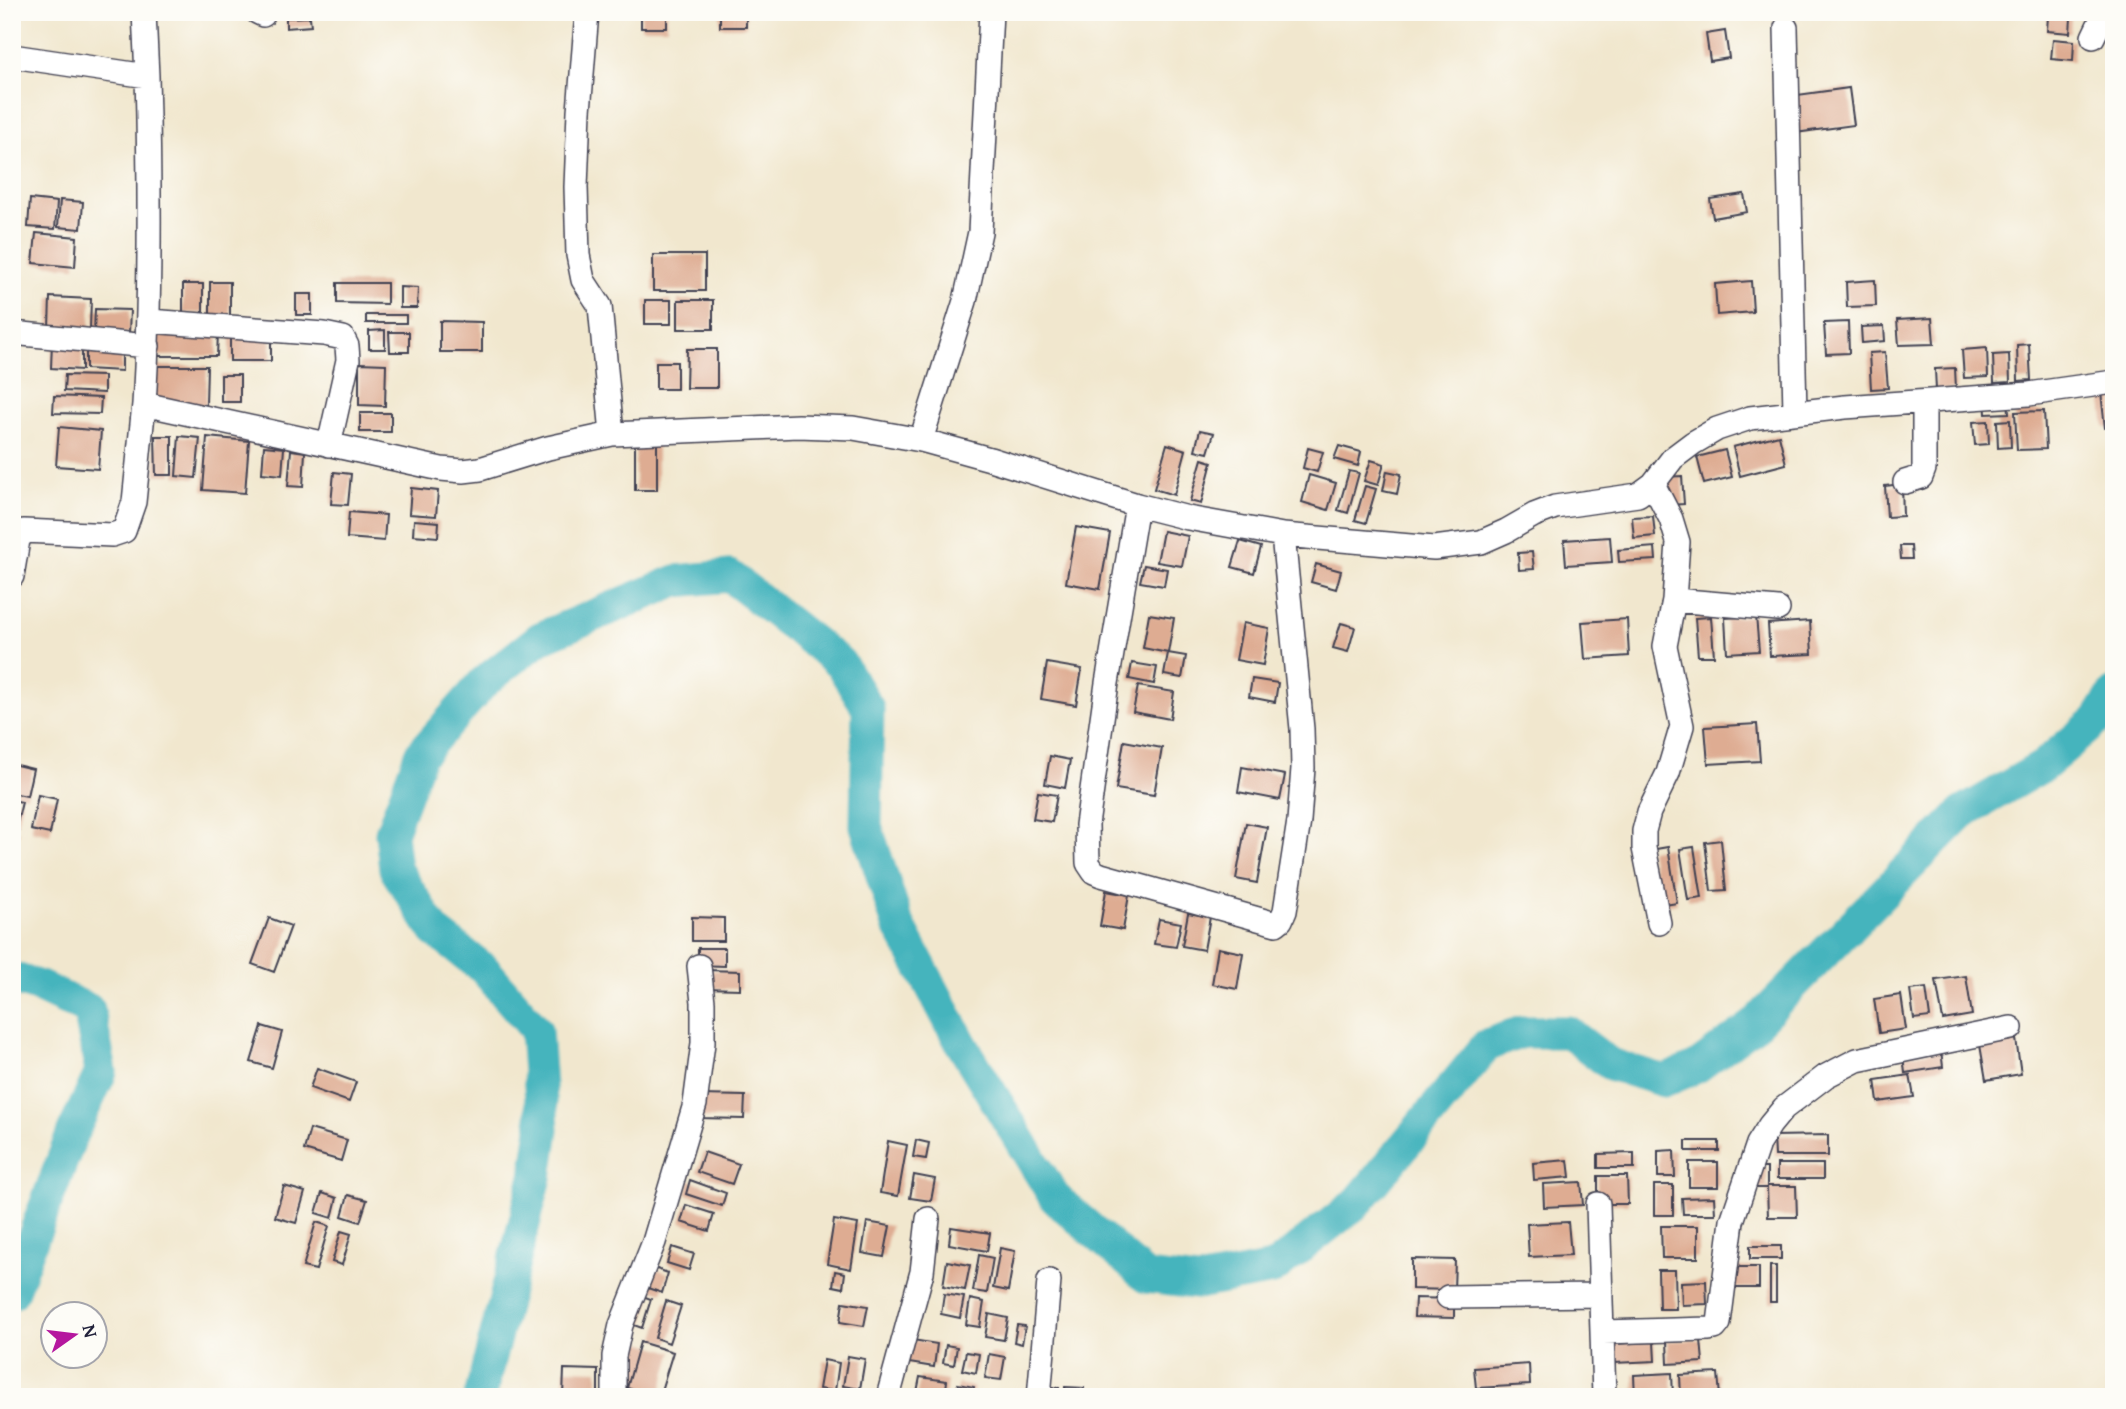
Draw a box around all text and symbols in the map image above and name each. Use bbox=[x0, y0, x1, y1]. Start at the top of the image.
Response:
north arrow bbox=[38, 1300, 108, 1370]
text: N bbox=[75, 1321, 106, 1341]

